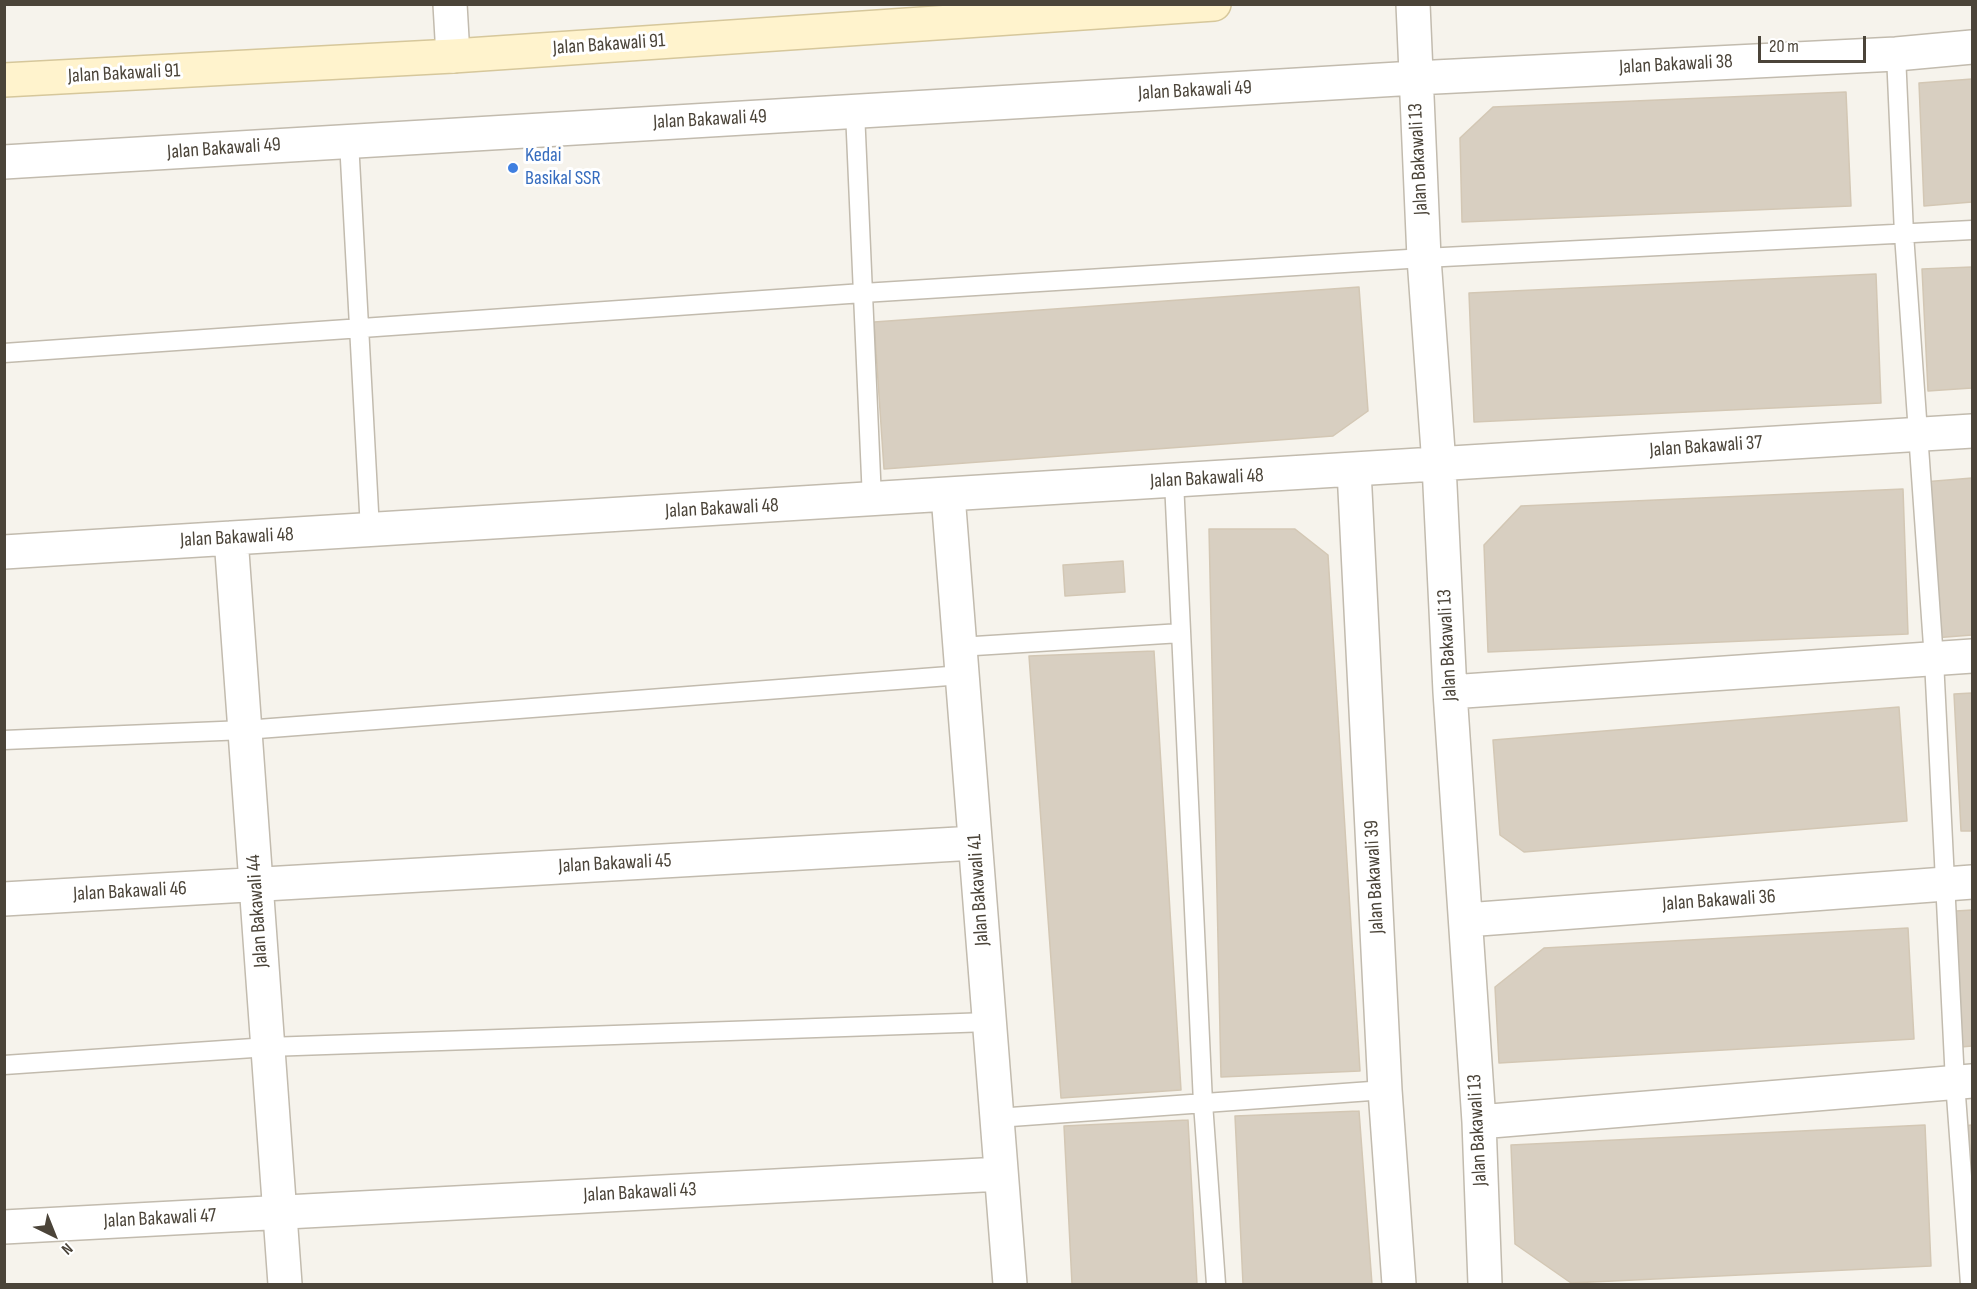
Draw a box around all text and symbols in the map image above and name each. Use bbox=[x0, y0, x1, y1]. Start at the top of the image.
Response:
scale bar bbox=[1761, 24, 1869, 62]
street label: Jalan Bakawali 91 bbox=[552, 29, 666, 61]
text: 20 m bbox=[1769, 36, 1799, 57]
street label: Jalan Bakawali 38 bbox=[1619, 50, 1733, 80]
street label: Jalan Bakawali 91 bbox=[67, 59, 181, 89]
street label: Jalan Bakawali 49 bbox=[1138, 76, 1252, 106]
street label: Jalan Bakawali 13 bbox=[1404, 102, 1434, 216]
street label: Jalan Bakawali 49 bbox=[653, 105, 767, 135]
street label: Jalan Bakawali 49 bbox=[166, 133, 282, 165]
place label: Kedai Basikal SSR bbox=[525, 144, 601, 191]
marker: Kedai Basikal SSR bbox=[506, 161, 520, 175]
street label: Jalan Bakawali 37 bbox=[1649, 431, 1763, 463]
street label: Jalan Bakawali 48 bbox=[1150, 464, 1264, 494]
street label: Jalan Bakawali 48 bbox=[665, 494, 779, 524]
street label: Jalan Bakawali 48 bbox=[180, 523, 294, 553]
street label: Jalan Bakawali 13 bbox=[1433, 588, 1463, 702]
street label: Jalan Bakawali 39 bbox=[1360, 820, 1390, 934]
street label: Jalan Bakawali 41 bbox=[963, 833, 995, 947]
street label: Jalan Bakawali 45 bbox=[558, 849, 672, 879]
street label: Jalan Bakawali 44 bbox=[242, 854, 274, 968]
street label: Jalan Bakawali 46 bbox=[73, 877, 187, 907]
street label: Jalan Bakawali 36 bbox=[1661, 885, 1777, 917]
street label: Jalan Bakawali 13 bbox=[1463, 1073, 1493, 1187]
street label: Jalan Bakawali 43 bbox=[583, 1178, 697, 1208]
street label: Jalan Bakawali 47 bbox=[103, 1204, 217, 1234]
north arrow bbox=[24, 1205, 84, 1265]
text: N bbox=[57, 1239, 76, 1258]

